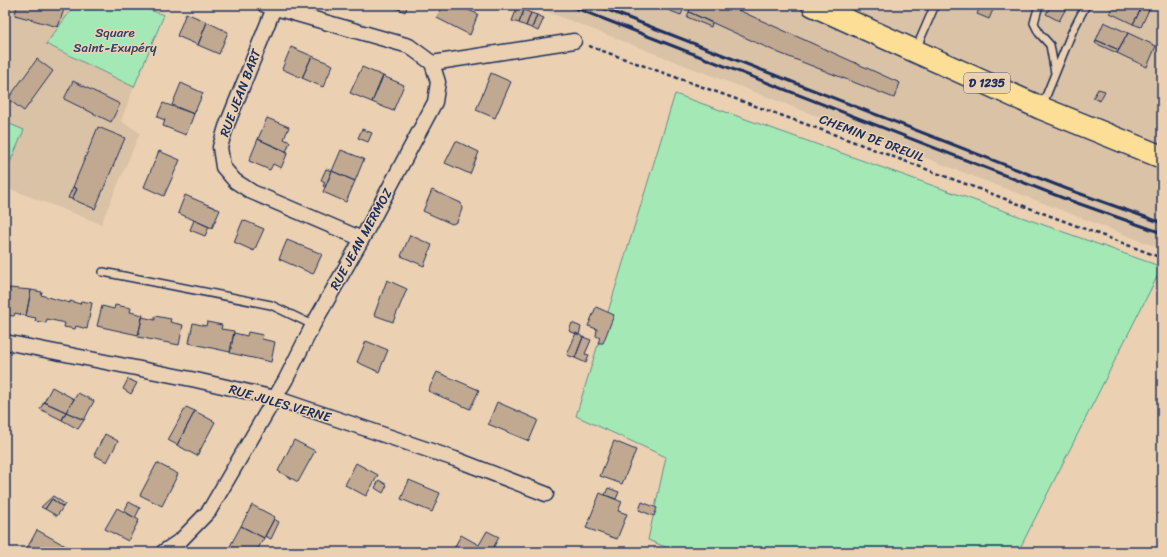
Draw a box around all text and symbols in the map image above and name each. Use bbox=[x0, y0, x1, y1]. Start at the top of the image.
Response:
park label: Square Saint-Exupéry bbox=[73, 21, 157, 59]
street label: RUE JEAN BART bbox=[213, 44, 268, 140]
road number: D 1235 bbox=[964, 73, 1010, 93]
street label: CHEMIN DE DREUIL bbox=[816, 107, 928, 169]
street label: RUE JEAN MERMOZ bbox=[323, 183, 399, 294]
street label: RUE JULES VERNE bbox=[226, 377, 334, 429]

